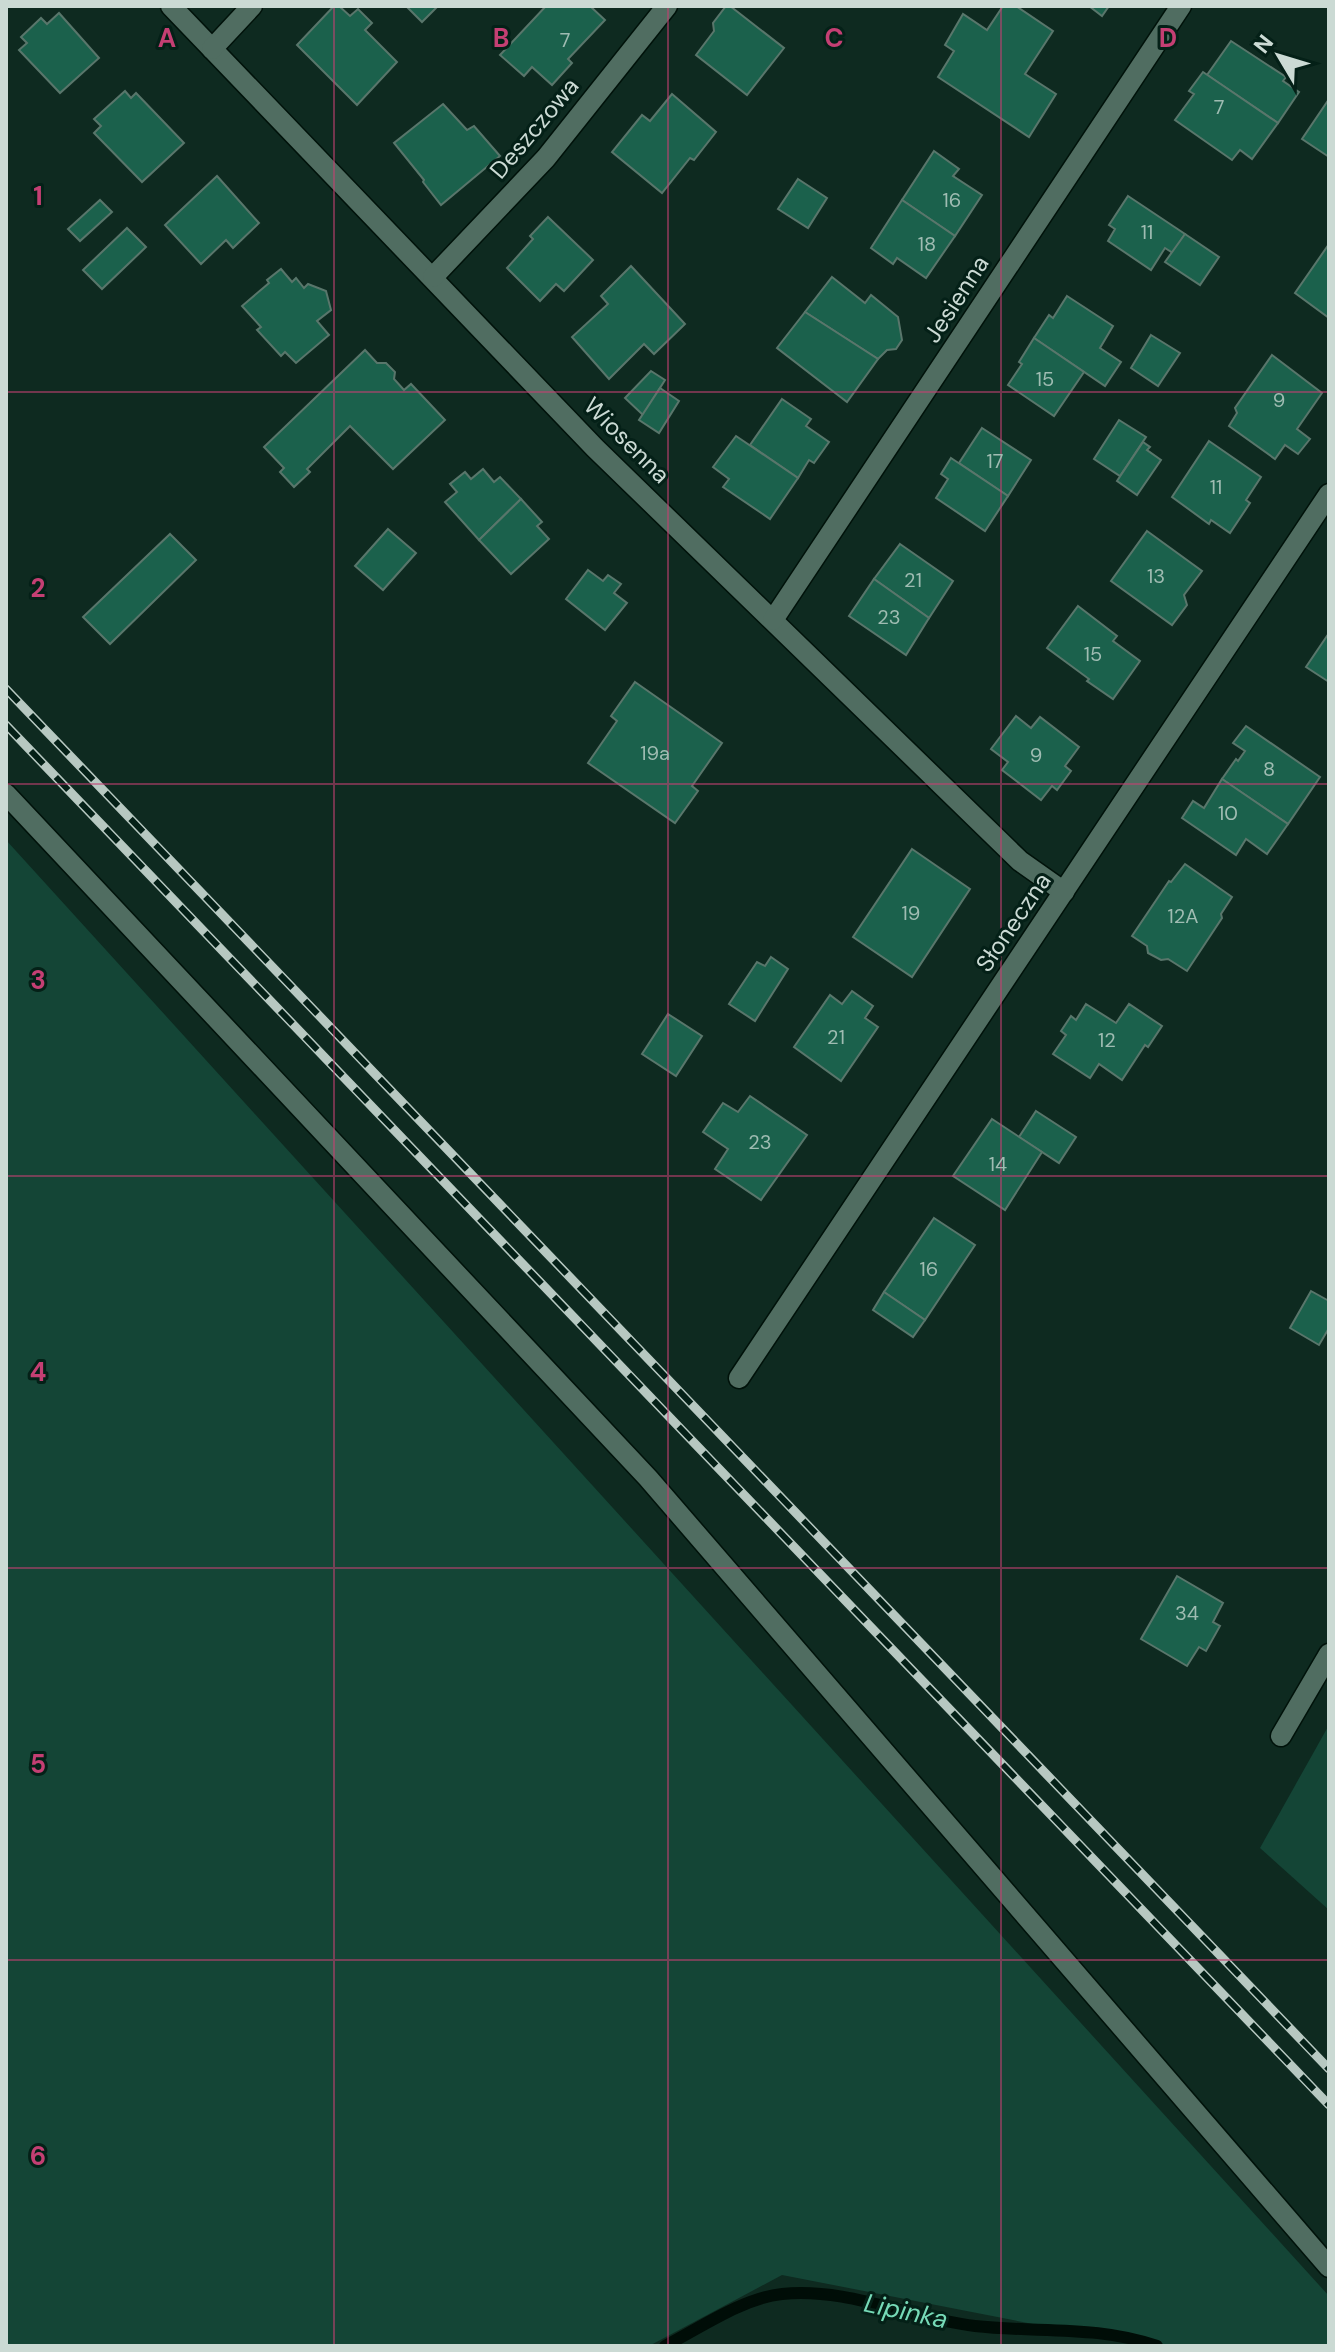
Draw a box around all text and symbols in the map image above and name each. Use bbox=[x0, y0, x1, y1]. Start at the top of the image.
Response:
north arrow bbox=[1239, 16, 1319, 96]
text: A bbox=[158, 21, 176, 55]
text: B bbox=[493, 21, 509, 55]
text: C bbox=[824, 21, 844, 55]
text: D bbox=[1159, 21, 1177, 55]
house number: 7 bbox=[560, 27, 570, 53]
text: N bbox=[1247, 29, 1280, 59]
street label: Deszczowa bbox=[483, 71, 585, 185]
house number: 7 bbox=[1214, 94, 1224, 120]
text: 1 bbox=[33, 179, 43, 213]
house number: 16 bbox=[943, 187, 961, 213]
house number: 11 bbox=[1141, 219, 1153, 245]
house number: 18 bbox=[918, 231, 936, 257]
street label: Jesienna bbox=[916, 250, 996, 348]
house number: 15 bbox=[1036, 366, 1054, 392]
house number: 9 bbox=[1273, 387, 1285, 413]
street label: Wiosenna bbox=[577, 390, 677, 490]
house number: 17 bbox=[987, 448, 1003, 474]
house number: 11 bbox=[1210, 474, 1222, 500]
house number: 13 bbox=[1147, 563, 1165, 589]
house number: 21 bbox=[904, 567, 922, 593]
text: 2 bbox=[30, 571, 46, 605]
house number: 23 bbox=[877, 604, 901, 630]
house number: 15 bbox=[1084, 641, 1102, 667]
house number: 19a bbox=[640, 740, 670, 766]
house number: 9 bbox=[1030, 742, 1042, 768]
house number: 8 bbox=[1263, 756, 1275, 782]
house number: 10 bbox=[1218, 800, 1238, 826]
street label: Słoneczna bbox=[969, 866, 1057, 978]
house number: 19 bbox=[902, 900, 920, 926]
house number: 12A bbox=[1167, 903, 1199, 929]
text: 3 bbox=[30, 963, 46, 997]
house number: 21 bbox=[827, 1024, 845, 1050]
house number: 12 bbox=[1098, 1027, 1116, 1053]
house number: 23 bbox=[748, 1129, 772, 1155]
house number: 14 bbox=[989, 1151, 1007, 1177]
house number: 16 bbox=[920, 1256, 938, 1282]
text: 4 bbox=[30, 1355, 46, 1389]
house number: 34 bbox=[1175, 1600, 1199, 1626]
text: 5 bbox=[30, 1747, 46, 1781]
text: 6 bbox=[30, 2139, 46, 2173]
water label: Lipinka bbox=[861, 2286, 951, 2336]

